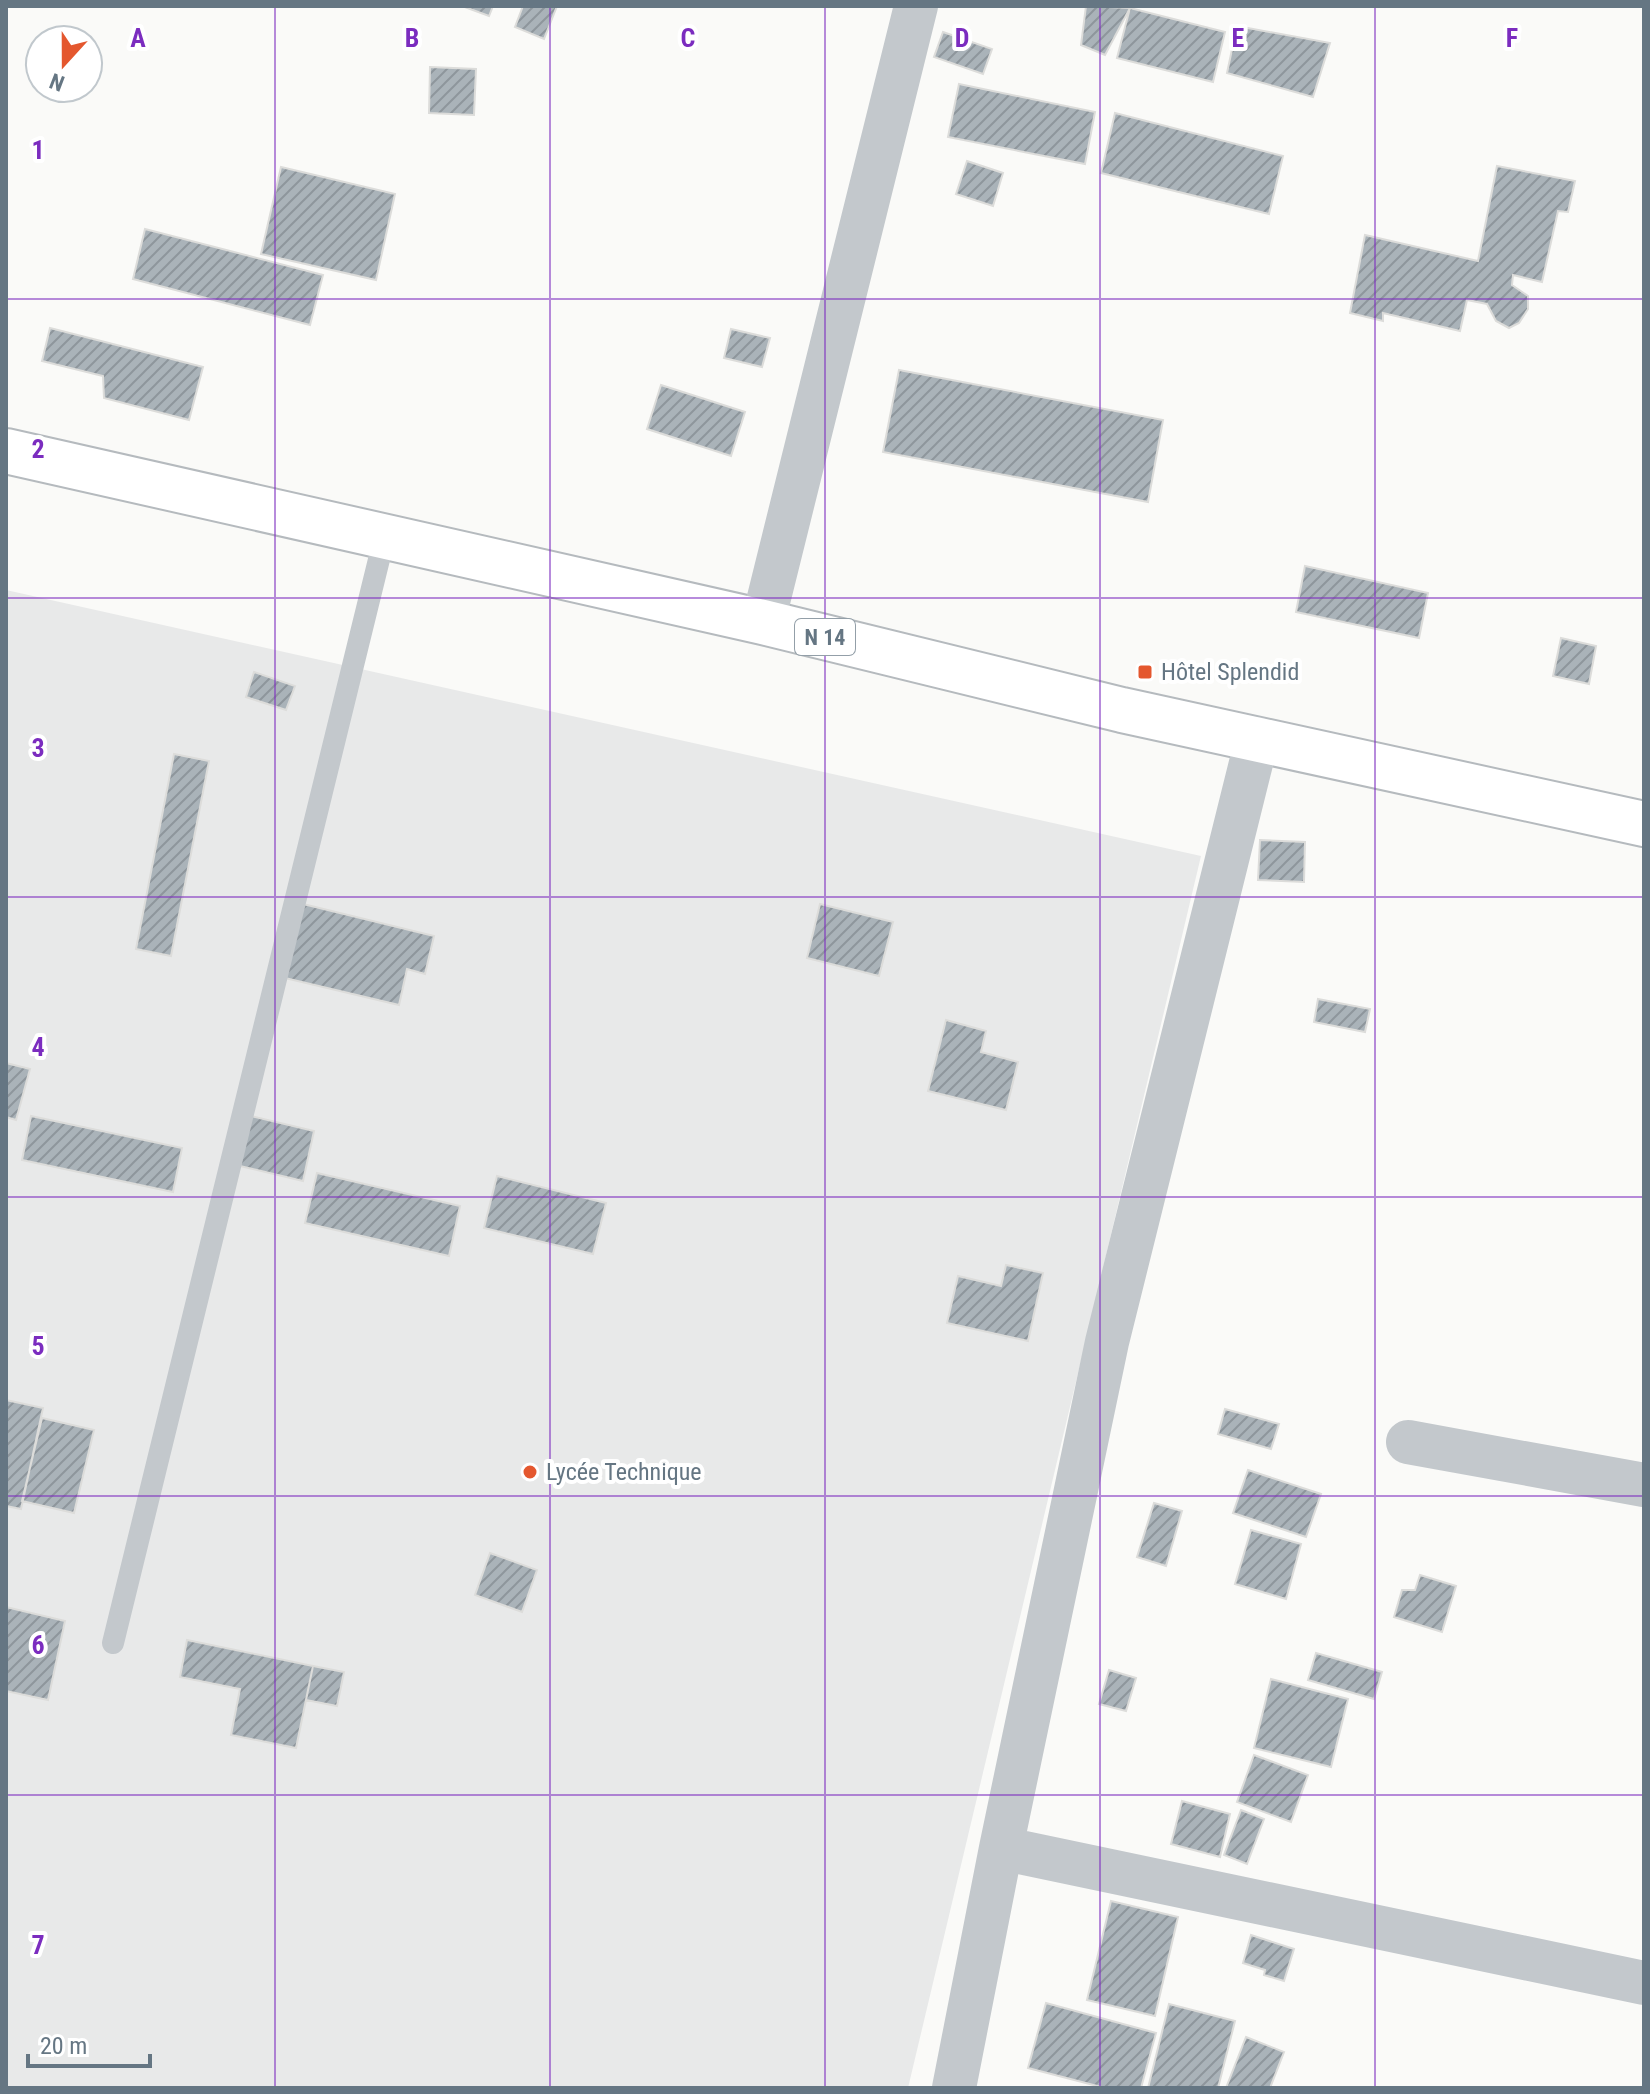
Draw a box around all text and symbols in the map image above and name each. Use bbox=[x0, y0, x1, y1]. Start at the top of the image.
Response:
text: A bbox=[130, 23, 146, 53]
text: B bbox=[405, 23, 419, 53]
text: C bbox=[681, 23, 696, 53]
text: D bbox=[955, 23, 969, 53]
text: E bbox=[1232, 23, 1245, 53]
text: F bbox=[1506, 23, 1518, 53]
north arrow bbox=[24, 24, 104, 104]
text: N bbox=[46, 68, 68, 96]
text: 1 bbox=[31, 135, 45, 165]
text: 2 bbox=[31, 434, 45, 464]
road number: N 14 bbox=[795, 619, 855, 655]
place label: Hôtel Splendid bbox=[1161, 658, 1299, 686]
marker: Hôtel Splendid bbox=[1136, 663, 1154, 681]
text: 3 bbox=[31, 733, 45, 763]
text: 4 bbox=[31, 1032, 45, 1062]
text: 5 bbox=[31, 1331, 45, 1361]
place label: Lycée Technique bbox=[546, 1458, 702, 1486]
marker: Lycée Technique bbox=[521, 1463, 539, 1481]
text: 6 bbox=[31, 1630, 45, 1660]
text: 7 bbox=[31, 1930, 45, 1960]
scale bar bbox=[28, 2018, 150, 2068]
text: 20 m bbox=[40, 2032, 87, 2060]

